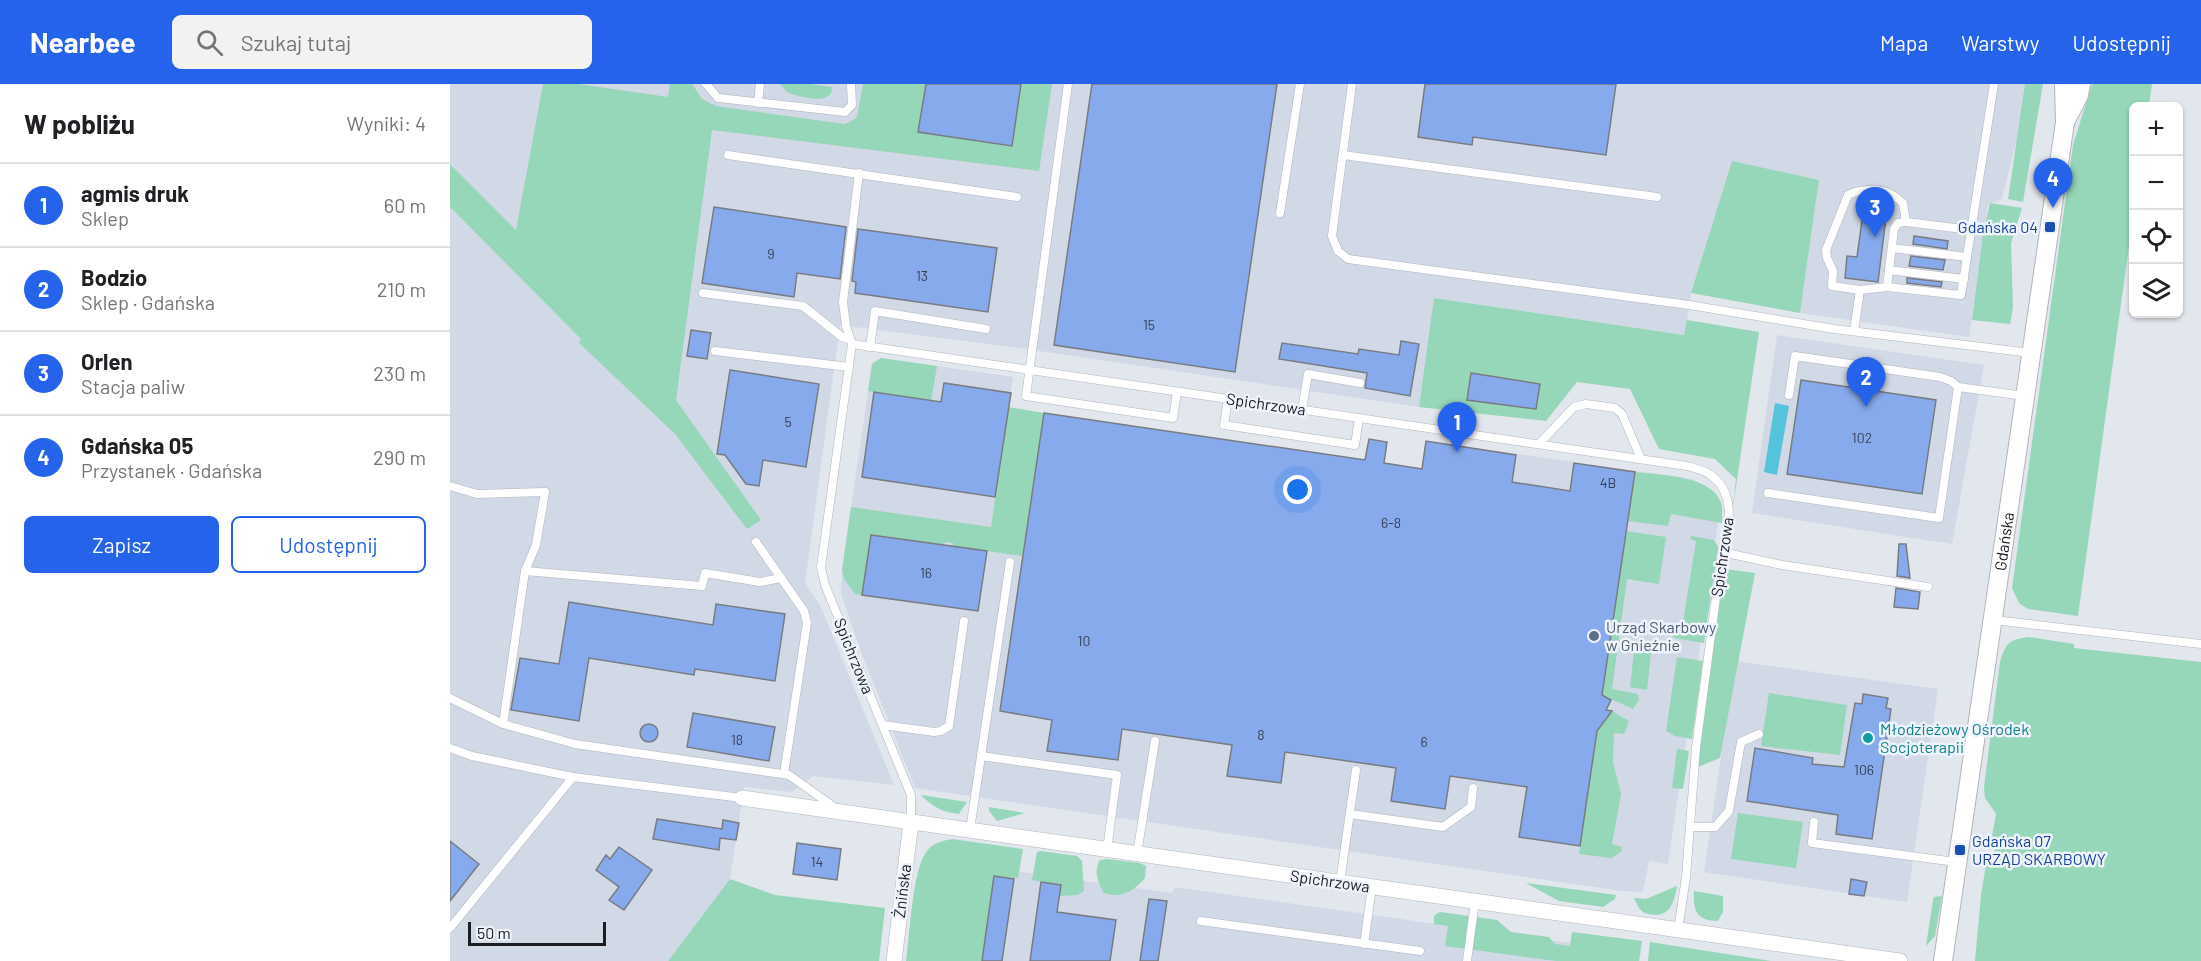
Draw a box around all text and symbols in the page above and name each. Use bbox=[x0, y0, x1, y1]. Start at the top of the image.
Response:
search box bbox=[172, 15, 592, 69]
text: Nearbee bbox=[30, 25, 136, 59]
icon: search bbox=[193, 26, 226, 59]
text: Szukaj tutaj bbox=[241, 29, 351, 55]
text: Mapa bbox=[1880, 30, 1928, 55]
text: Warstwy bbox=[1961, 30, 2039, 55]
text: Udostępnij bbox=[2072, 30, 2171, 55]
map controls bbox=[2129, 102, 2183, 318]
button: + bbox=[2129, 102, 2183, 156]
text: W pobliżu bbox=[24, 108, 135, 139]
text: Wyniki: 4 bbox=[347, 111, 426, 135]
button: − bbox=[2129, 156, 2183, 210]
pin: 4 bbox=[2034, 158, 2072, 208]
text: agmis druk bbox=[81, 180, 189, 206]
pin: 3 bbox=[1856, 188, 1894, 237]
text: 1 bbox=[40, 193, 47, 217]
text: 60 m bbox=[384, 193, 426, 217]
text: Sklep bbox=[81, 206, 129, 230]
button: locate bbox=[2129, 210, 2183, 264]
place label: Gdańska 04 bbox=[1958, 217, 2038, 236]
marker: Gdańska 04 bbox=[2043, 220, 2057, 234]
house number: 9 bbox=[767, 245, 775, 262]
text: Bodzio bbox=[81, 264, 147, 290]
button: layers bbox=[2129, 264, 2183, 318]
house number: 13 bbox=[916, 267, 928, 284]
text: 2 bbox=[38, 277, 49, 301]
text: 210 m bbox=[377, 277, 426, 301]
text: Sklep · Gdańska bbox=[81, 290, 215, 314]
house number: 15 bbox=[1143, 316, 1155, 333]
text: Orlen bbox=[81, 348, 133, 374]
pin: 2 bbox=[1846, 358, 1886, 407]
text: 3 bbox=[38, 361, 49, 385]
text: 230 m bbox=[373, 361, 426, 385]
text: Stacja paliw bbox=[81, 374, 185, 398]
street label: Spichrzowa bbox=[1225, 389, 1307, 418]
pin: 1 bbox=[1438, 402, 1476, 452]
house number: 5 bbox=[784, 413, 792, 430]
house number: 102 bbox=[1852, 429, 1872, 446]
text: Gdańska 05 bbox=[81, 432, 193, 458]
text: 4 bbox=[37, 445, 50, 469]
text: 290 m bbox=[373, 445, 426, 469]
text: Przystanek · Gdańska bbox=[81, 458, 262, 482]
house number: 4B bbox=[1600, 474, 1616, 491]
your location bbox=[1283, 475, 1312, 504]
street label: Gdańska bbox=[1990, 511, 2017, 572]
house number: 6-8 bbox=[1381, 514, 1401, 531]
button: Zapisz bbox=[24, 516, 219, 573]
button: Udostępnij bbox=[231, 516, 426, 573]
street label: Spichrzowa bbox=[1707, 516, 1736, 598]
house number: 16 bbox=[920, 564, 932, 581]
street label: Spichrzowa bbox=[831, 615, 878, 697]
place label: Urząd Skarbowy w Gnieźnie bbox=[1606, 617, 1717, 654]
marker: Urząd Skarbowy w Gnieźnie bbox=[1587, 629, 1601, 643]
house number: 10 bbox=[1078, 632, 1090, 649]
place label: Młodzieżowy Ośrodek Socjoterapii bbox=[1880, 719, 2029, 756]
house number: 8 bbox=[1257, 726, 1265, 743]
house number: 18 bbox=[731, 731, 743, 748]
marker: Młodzieżowy Ośrodek Socjoterapii bbox=[1861, 731, 1875, 745]
house number: 6 bbox=[1420, 733, 1428, 750]
house number: 106 bbox=[1854, 761, 1874, 778]
place label: Gdańska 07 URZĄD SKARBOWY bbox=[1972, 831, 2106, 868]
marker: Gdańska 07 URZĄD SKARBOWY bbox=[1953, 843, 1967, 857]
house number: 14 bbox=[811, 853, 823, 870]
street label: Żnińska bbox=[889, 863, 914, 919]
street label: Spichrzowa bbox=[1289, 866, 1371, 895]
scale bar bbox=[468, 919, 606, 946]
text: 50 m bbox=[477, 923, 511, 942]

